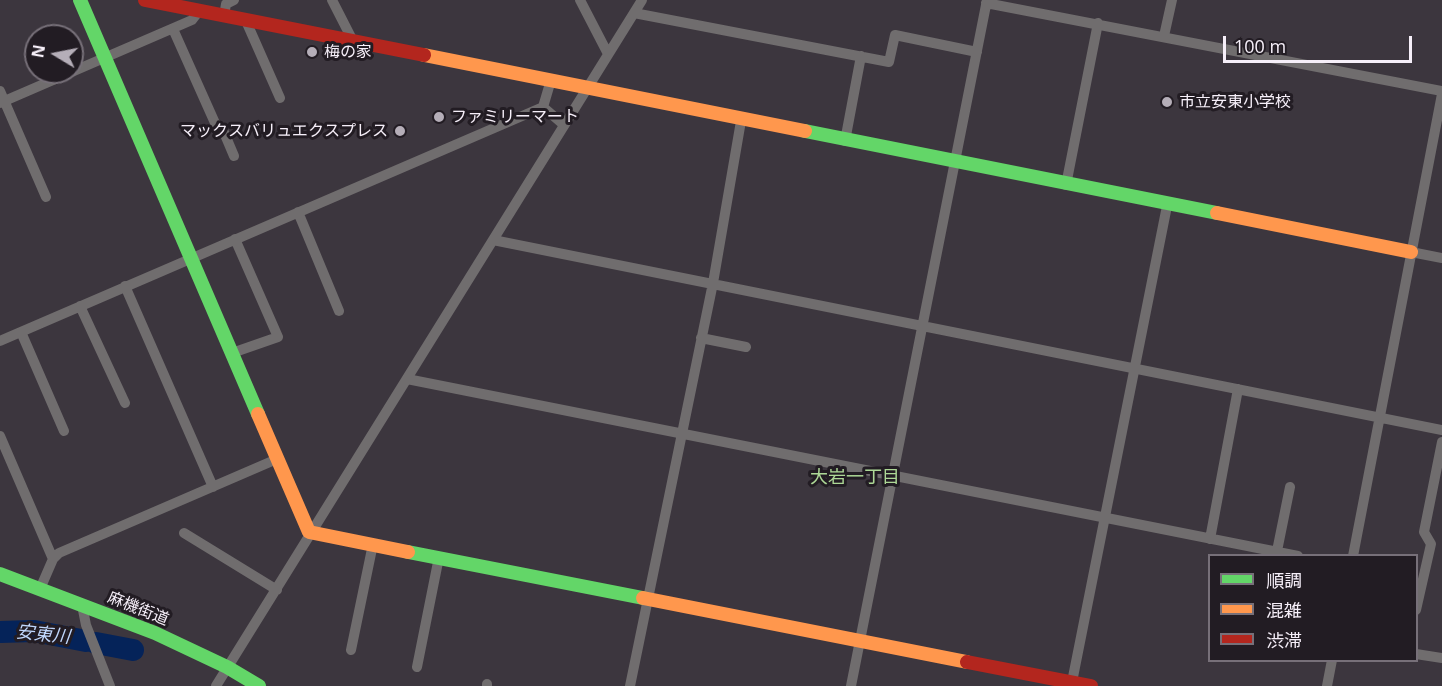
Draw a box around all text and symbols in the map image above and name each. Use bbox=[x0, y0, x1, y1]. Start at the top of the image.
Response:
north arrow bbox=[24, 24, 84, 84]
scale bar bbox=[1226, 24, 1415, 62]
text: 100 m bbox=[1234, 34, 1286, 58]
place label: 梅の家 bbox=[324, 42, 372, 62]
text: N bbox=[26, 43, 50, 60]
marker: 梅の家 bbox=[305, 45, 319, 59]
place label: 市立安東小学校 bbox=[1179, 92, 1291, 112]
marker: 市立安東小学校 bbox=[1160, 95, 1174, 109]
place label: ファミリーマート bbox=[451, 107, 579, 127]
marker: ファミリーマート bbox=[432, 110, 446, 124]
place label: マックスバリュエクスプレス bbox=[180, 121, 388, 141]
marker: マックスバリュエクスプレス bbox=[393, 124, 407, 138]
district label: 大岩一丁目 bbox=[810, 467, 900, 489]
legend bbox=[1208, 554, 1418, 662]
text: 順調 bbox=[1266, 568, 1302, 592]
street label: 麻機街道 bbox=[105, 588, 171, 630]
text: 混雑 bbox=[1266, 598, 1302, 622]
water label: 安東川 bbox=[15, 621, 71, 649]
text: 渋滞 bbox=[1266, 628, 1302, 652]

